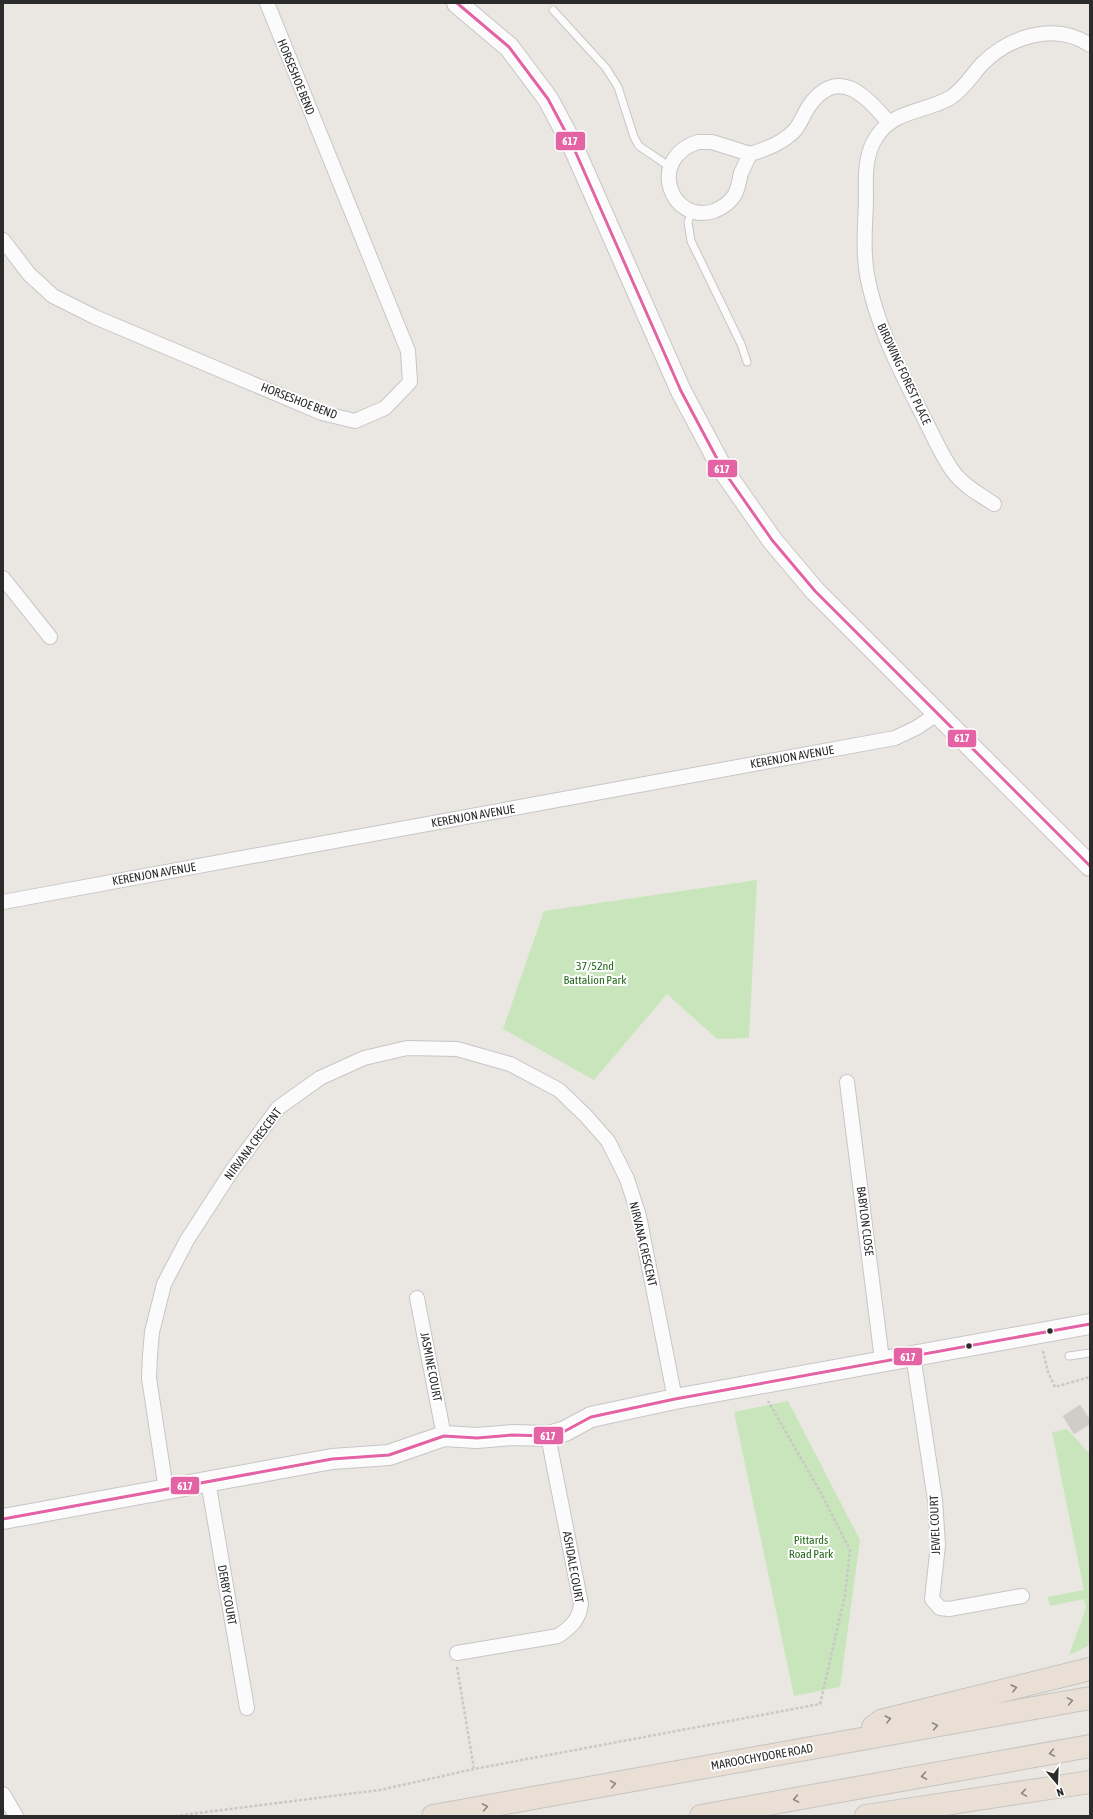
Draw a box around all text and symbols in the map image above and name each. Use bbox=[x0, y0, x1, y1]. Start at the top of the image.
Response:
street label: HORSESHOE BEND bbox=[274, 37, 318, 117]
line badge: 617 bbox=[555, 131, 586, 151]
text: 617 bbox=[562, 135, 578, 147]
street label: BIRDWING FOREST PLACE bbox=[874, 321, 934, 427]
street label: HORSESHOE BEND bbox=[259, 380, 339, 422]
line badge: 617 bbox=[707, 459, 738, 478]
text: 617 bbox=[714, 463, 730, 475]
line badge: 617 bbox=[947, 729, 977, 748]
text: 617 bbox=[954, 732, 970, 744]
street label: KERENJON AVENUE bbox=[749, 743, 835, 771]
street label: KERENJON AVENUE bbox=[430, 802, 516, 830]
street label: KERENJON AVENUE bbox=[111, 860, 197, 888]
park label: 37/52nd Battalion Park bbox=[564, 959, 627, 987]
street label: NIRVANA CRESCENT bbox=[221, 1105, 285, 1183]
street label: BABYLON CLOSE bbox=[854, 1186, 876, 1256]
street label: NIRVANA CRESCENT bbox=[626, 1200, 660, 1288]
unlabelled marker bbox=[1045, 1326, 1055, 1336]
street label: JASMINE COURT bbox=[417, 1331, 445, 1404]
unlabelled marker bbox=[964, 1341, 974, 1351]
line badge: 617 bbox=[893, 1347, 923, 1366]
text: 617 bbox=[900, 1351, 916, 1363]
line badge: 617 bbox=[533, 1426, 564, 1445]
text: 617 bbox=[540, 1430, 556, 1442]
line badge: 617 bbox=[170, 1476, 200, 1495]
text: 617 bbox=[177, 1480, 193, 1492]
street label: JEWEL COURT bbox=[927, 1494, 943, 1555]
street label: ASHDALE COURT bbox=[560, 1530, 586, 1605]
park label: Pittards Road Park bbox=[789, 1533, 834, 1561]
street label: DERBY COURT bbox=[215, 1564, 239, 1627]
one-way arrow bbox=[1011, 1684, 1018, 1692]
one-way arrow bbox=[1067, 1698, 1073, 1706]
one-way arrow bbox=[884, 1715, 891, 1724]
one-way arrow bbox=[932, 1722, 938, 1730]
street label: MAROOCHYDORE ROAD bbox=[710, 1741, 814, 1773]
one-way arrow bbox=[1048, 1749, 1055, 1757]
north arrow bbox=[1037, 1763, 1077, 1803]
one-way arrow bbox=[921, 1771, 927, 1780]
one-way arrow bbox=[610, 1780, 616, 1789]
text: N bbox=[1055, 1786, 1065, 1799]
one-way arrow bbox=[1021, 1788, 1027, 1796]
one-way arrow bbox=[793, 1794, 799, 1803]
one-way arrow bbox=[482, 1803, 488, 1811]

